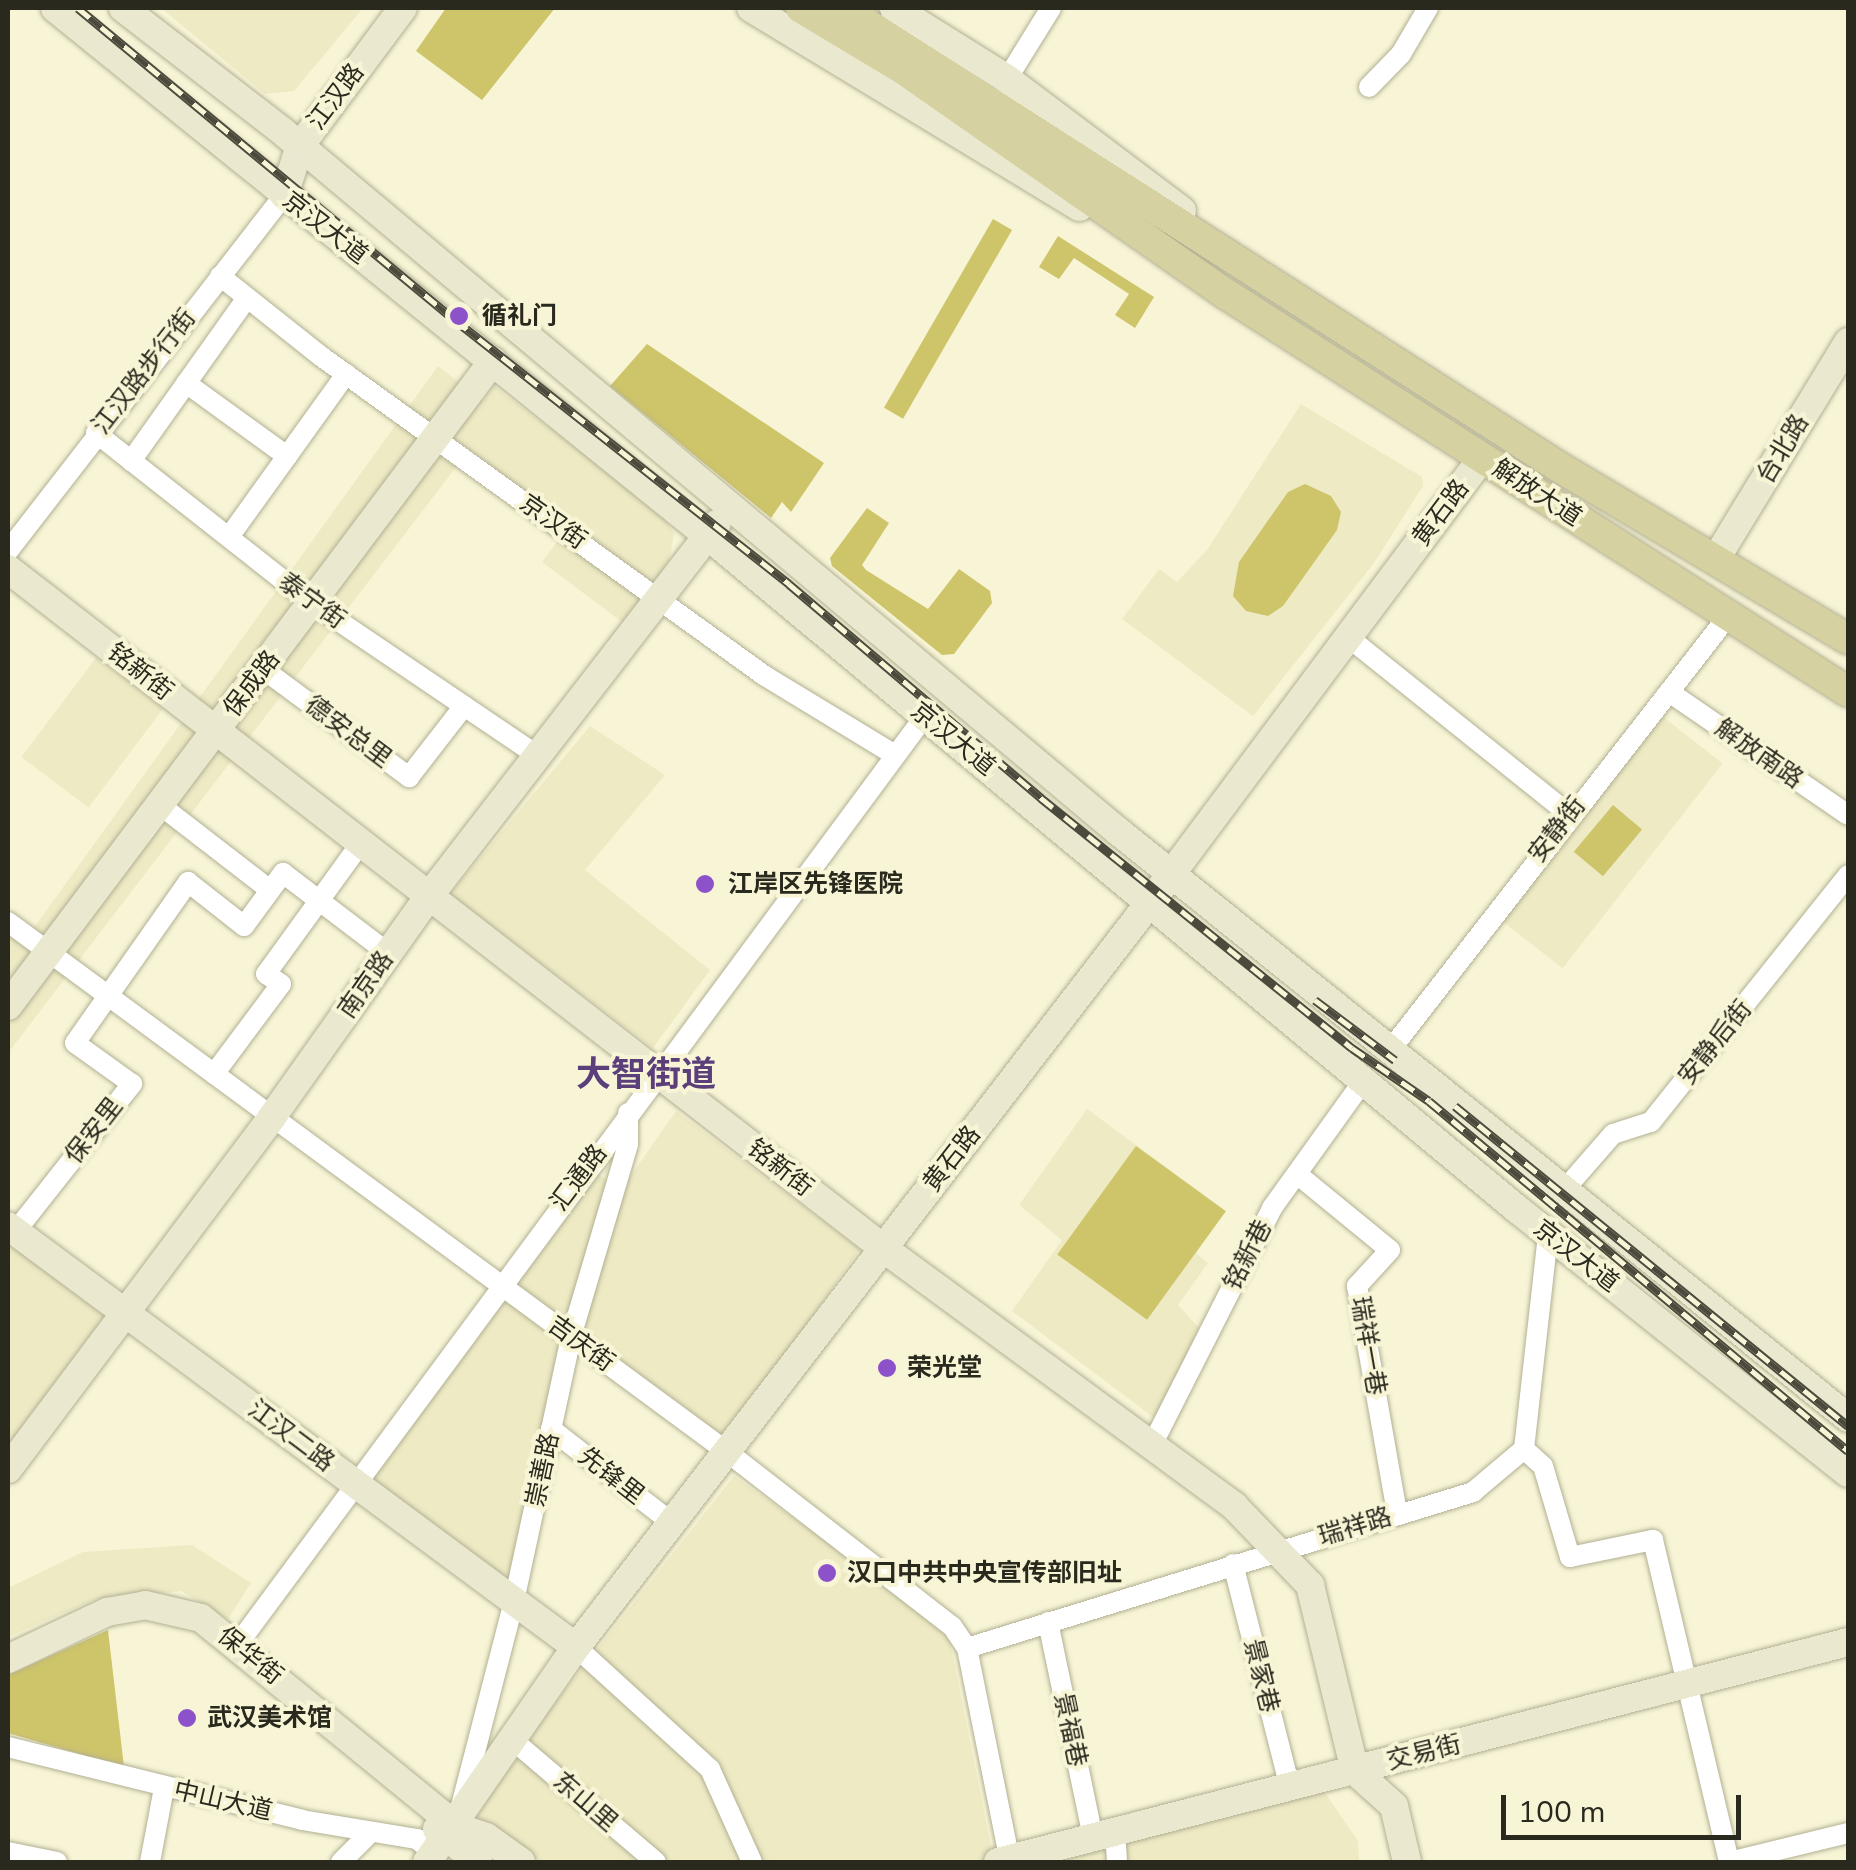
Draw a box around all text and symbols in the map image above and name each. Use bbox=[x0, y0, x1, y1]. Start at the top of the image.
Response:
street label: 江汉路 bbox=[301, 58, 371, 136]
street label: 京汉大道 bbox=[276, 185, 374, 271]
place label: 循礼门 bbox=[482, 301, 557, 331]
marker: 循礼门 bbox=[446, 303, 472, 329]
street label: 江汉路步行街 bbox=[86, 304, 202, 440]
street label: 台北路 bbox=[1751, 409, 1815, 489]
street label: 解放大道 bbox=[1487, 453, 1587, 533]
street label: 黄石路 bbox=[1406, 474, 1476, 552]
street label: 京汉街 bbox=[514, 488, 592, 556]
street label: 泰宁街 bbox=[273, 567, 351, 635]
street label: 铭新街 bbox=[101, 637, 179, 707]
street label: 保成路 bbox=[217, 645, 287, 723]
street label: 德安总里 bbox=[299, 690, 397, 774]
street label: 京汉大道 bbox=[905, 696, 1001, 782]
street label: 解放南路 bbox=[1709, 713, 1809, 795]
street label: 安静街 bbox=[1522, 791, 1592, 869]
place label: 江岸区先锋医院 bbox=[728, 869, 903, 899]
marker: 江岸区先锋医院 bbox=[692, 871, 718, 897]
street label: 南京路 bbox=[332, 946, 400, 1024]
street label: 安静后街 bbox=[1672, 995, 1758, 1091]
district label: 大智街道 bbox=[576, 1054, 716, 1096]
street label: 保安里 bbox=[59, 1092, 129, 1170]
street label: 黄石路 bbox=[917, 1120, 987, 1198]
street label: 铭新街 bbox=[741, 1133, 819, 1203]
street label: 汇通路 bbox=[544, 1139, 614, 1217]
street label: 京汉大道 bbox=[1527, 1213, 1625, 1299]
street label: 铭新巷 bbox=[1218, 1215, 1278, 1295]
street label: 瑞祥一巷 bbox=[1345, 1294, 1391, 1398]
street label: 吉庆街 bbox=[542, 1310, 620, 1378]
place label: 荣光堂 bbox=[907, 1353, 982, 1383]
marker: 荣光堂 bbox=[876, 1357, 898, 1379]
street label: 江汉二路 bbox=[242, 1394, 340, 1478]
street label: 崇善路 bbox=[521, 1430, 565, 1510]
street label: 先锋里 bbox=[572, 1441, 650, 1511]
street label: 瑞祥路 bbox=[1315, 1502, 1395, 1552]
place label: 汉口中共中央宣传部旧址 bbox=[847, 1558, 1122, 1588]
marker: 汉口中共中央宣传部旧址 bbox=[816, 1562, 838, 1584]
street label: 保华街 bbox=[211, 1621, 289, 1691]
street label: 景家巷 bbox=[1237, 1636, 1285, 1716]
street label: 景福巷 bbox=[1048, 1690, 1092, 1770]
place label: 武汉美术馆 bbox=[207, 1703, 332, 1733]
marker: 武汉美术馆 bbox=[176, 1707, 198, 1729]
street label: 交易街 bbox=[1384, 1729, 1464, 1777]
street label: 东山里 bbox=[547, 1766, 623, 1838]
street label: 中山大道 bbox=[171, 1775, 275, 1827]
scale bar bbox=[1506, 1775, 1746, 1837]
text: 100 m bbox=[1518, 1792, 1605, 1833]

